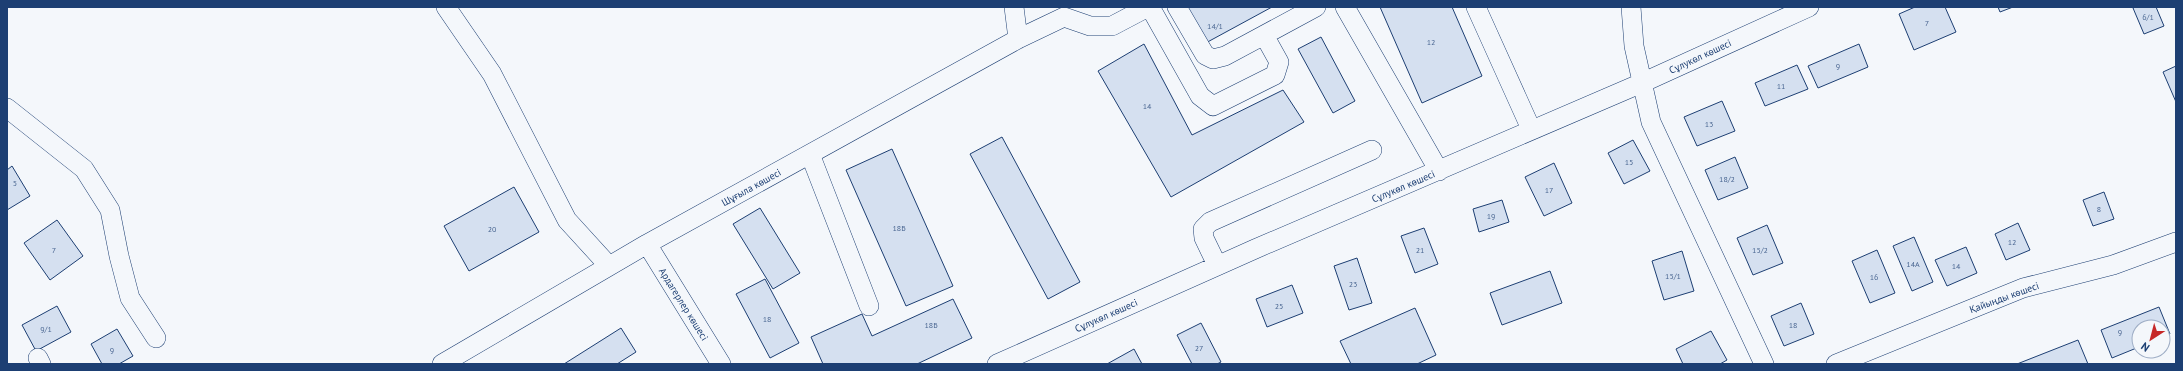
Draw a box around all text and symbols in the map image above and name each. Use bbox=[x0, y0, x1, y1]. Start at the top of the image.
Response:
house number: 6/1 bbox=[2142, 12, 2154, 22]
house number: 7 bbox=[1925, 18, 1929, 28]
house number: 14/1 bbox=[1207, 21, 1223, 31]
street label: Сұлукөл көшесі bbox=[1667, 36, 1734, 77]
house number: 12 bbox=[1427, 37, 1435, 47]
house number: 9 bbox=[1836, 61, 1840, 71]
house number: 11 bbox=[1777, 81, 1785, 91]
house number: 14 bbox=[1143, 101, 1152, 111]
house number: 13 bbox=[1705, 119, 1713, 129]
house number: 15 bbox=[1625, 157, 1633, 167]
street label: Шұғыла көшесі bbox=[719, 166, 783, 209]
street label: Сұлукөл көшесі bbox=[1370, 167, 1437, 206]
house number: 18/2 bbox=[1719, 174, 1735, 184]
house number: 5 bbox=[13, 178, 17, 188]
house number: 17 bbox=[1545, 185, 1553, 195]
house number: 8 bbox=[2097, 204, 2101, 214]
house number: 19 bbox=[1487, 211, 1495, 221]
house number: 18Б bbox=[892, 223, 906, 233]
house number: 20 bbox=[488, 224, 497, 234]
house number: 12 bbox=[2008, 237, 2016, 247]
house number: 7 bbox=[52, 245, 56, 255]
house number: 21 bbox=[1416, 245, 1424, 255]
house number: 15/2 bbox=[1752, 245, 1768, 255]
house number: 14А bbox=[1906, 259, 1920, 269]
house number: 14 bbox=[1952, 261, 1961, 271]
street label: Ардагерлер көшесі bbox=[656, 266, 711, 343]
house number: 15/1 bbox=[1665, 271, 1681, 281]
house number: 16 bbox=[1870, 272, 1878, 282]
house number: 23 bbox=[1349, 279, 1357, 289]
street label: Қайыңды көшесі bbox=[1968, 279, 2041, 316]
street label: Сұлукөл көшесі bbox=[1073, 296, 1140, 335]
house number: 25 bbox=[1275, 301, 1283, 311]
house number: 18 bbox=[763, 314, 771, 324]
north arrow bbox=[2131, 319, 2171, 359]
house number: 18Б bbox=[924, 320, 938, 330]
house number: 18 bbox=[1789, 320, 1797, 330]
house number: 9/1 bbox=[40, 324, 52, 334]
house number: 9 bbox=[2118, 327, 2122, 337]
text: N bbox=[2138, 339, 2152, 355]
house number: 27 bbox=[1195, 343, 1203, 353]
house number: 9 bbox=[110, 345, 114, 355]

